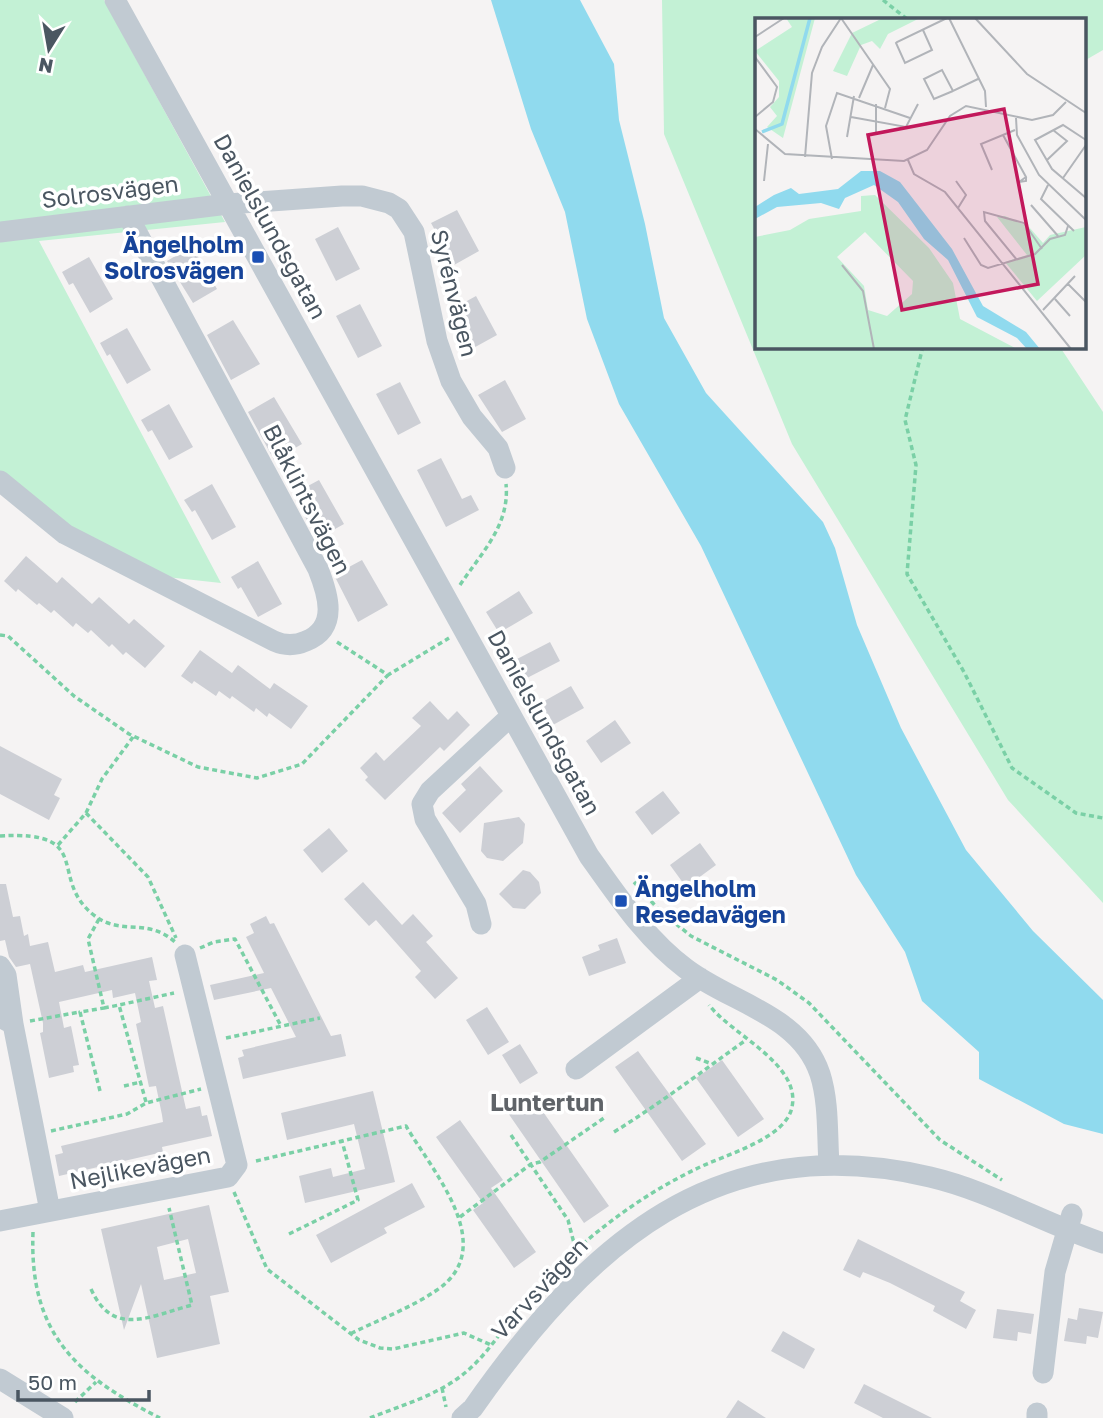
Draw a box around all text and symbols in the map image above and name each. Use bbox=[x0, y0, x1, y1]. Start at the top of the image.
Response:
north arrow bbox=[14, 14, 84, 84]
inset map bbox=[755, 18, 1086, 348]
text: N bbox=[36, 54, 55, 79]
street label: Danielslundsgatan bbox=[209, 129, 333, 323]
street label: Solrosvägen bbox=[40, 169, 180, 213]
street label: Syrénvägen bbox=[426, 226, 484, 360]
place label: Ängelholm Solrosvägen bbox=[104, 230, 244, 284]
marker: Ängelholm Solrosvägen bbox=[250, 249, 266, 265]
street label: Blåklintsvägen bbox=[258, 419, 358, 579]
street label: Danielslundsgatan bbox=[483, 625, 607, 819]
place label: Ängelholm Resedavägen bbox=[635, 874, 786, 928]
marker: Ängelholm Resedavägen bbox=[613, 893, 629, 909]
district label: Luntertun bbox=[490, 1087, 604, 1116]
street label: Nejlikevägen bbox=[67, 1140, 213, 1194]
street label: Varvsvägen bbox=[485, 1231, 593, 1345]
scale bar bbox=[18, 1358, 149, 1402]
text: 50 m bbox=[28, 1369, 77, 1395]

